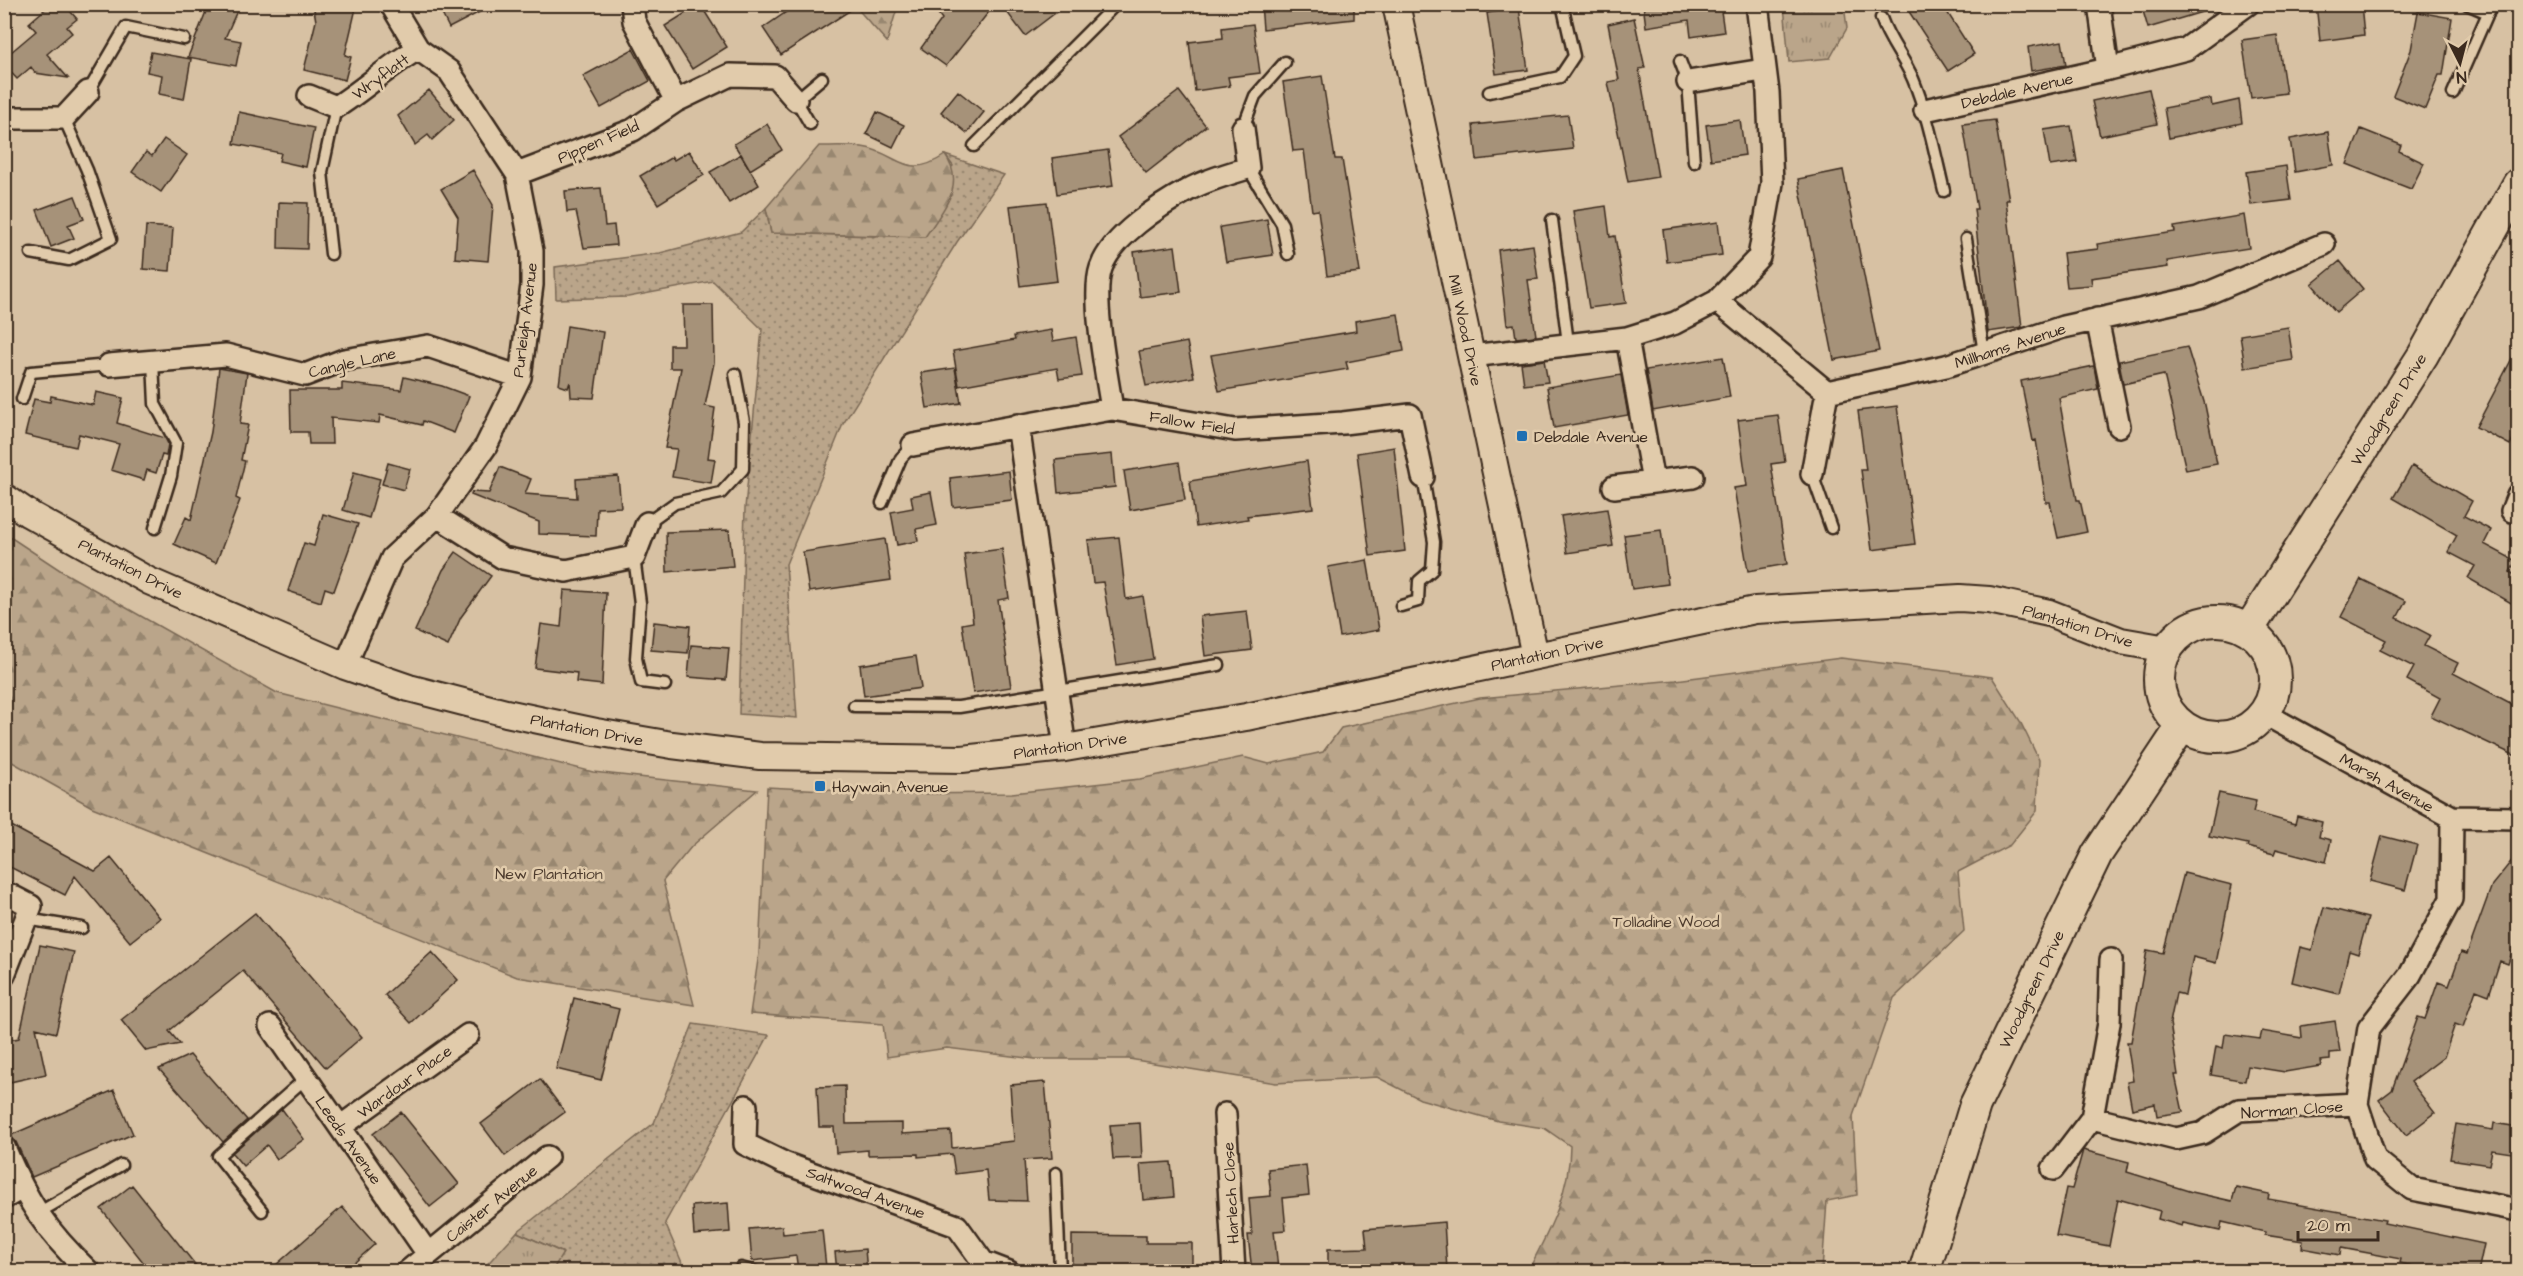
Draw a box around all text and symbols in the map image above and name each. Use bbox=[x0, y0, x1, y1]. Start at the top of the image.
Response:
north arrow bbox=[2430, 33, 2490, 93]
street label: Wryflatt bbox=[348, 48, 415, 106]
text: N bbox=[2455, 65, 2468, 88]
street label: Debdale Avenue bbox=[1959, 67, 2076, 115]
street label: Pippen Field bbox=[554, 115, 642, 169]
street label: Purleigh Avenue bbox=[507, 261, 544, 379]
street label: Mill Wood Drive bbox=[1442, 272, 1488, 388]
street label: Millhams Avenue bbox=[1952, 318, 2069, 374]
street label: Cangle Lane bbox=[306, 342, 399, 385]
street label: Woodgreen Drive bbox=[2345, 349, 2433, 470]
street label: Fallow Field bbox=[1148, 405, 1236, 441]
place label: Debdale Avenue bbox=[1534, 426, 1648, 448]
marker: Debdale Avenue bbox=[1515, 429, 1529, 443]
street label: Plantation Drive bbox=[75, 533, 187, 605]
street label: Plantation Drive bbox=[2020, 599, 2136, 653]
street label: Plantation Drive bbox=[1489, 631, 1606, 677]
street label: Plantation Drive bbox=[529, 708, 645, 752]
street label: Plantation Drive bbox=[1012, 727, 1129, 765]
street label: Marsh Avenue bbox=[2335, 748, 2438, 818]
place label: Haywain Avenue bbox=[832, 776, 949, 799]
marker: Haywain Avenue bbox=[813, 779, 827, 793]
park label: New Plantation bbox=[495, 863, 603, 885]
park label: Tolladine Wood bbox=[1612, 911, 1720, 933]
street label: Woodgreen Drive bbox=[1994, 927, 2071, 1053]
street label: Wardour Place bbox=[353, 1040, 457, 1124]
street label: Leeds Avenue bbox=[310, 1092, 387, 1189]
street label: Norman Close bbox=[2240, 1095, 2344, 1125]
street label: Harlech Close bbox=[1217, 1141, 1245, 1244]
street label: Caister Avenue bbox=[441, 1160, 542, 1248]
street label: Saltwood Avenue bbox=[803, 1161, 928, 1225]
scale bar bbox=[2298, 1204, 2378, 1242]
text: 20 m bbox=[2307, 1213, 2350, 1238]

